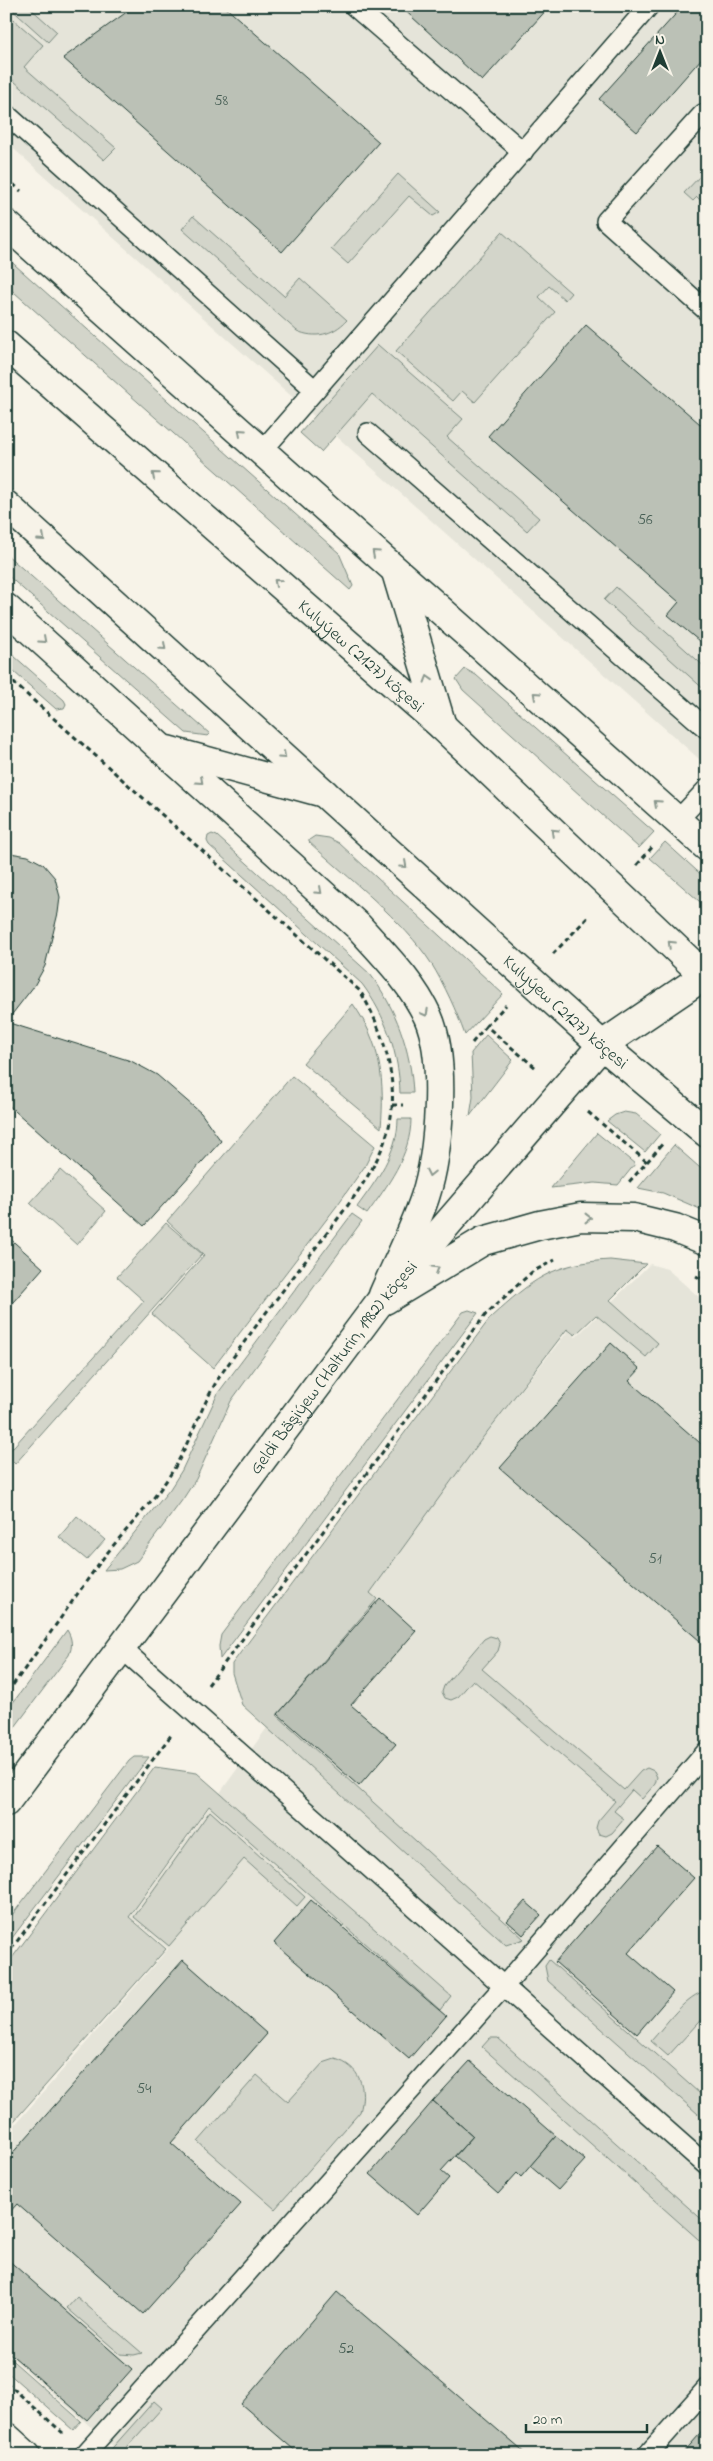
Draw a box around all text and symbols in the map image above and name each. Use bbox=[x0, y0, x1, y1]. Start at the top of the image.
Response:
north arrow bbox=[636, 28, 686, 78]
text: N bbox=[655, 30, 665, 51]
house number: 58 bbox=[214, 90, 228, 112]
one-way arrow bbox=[238, 429, 247, 438]
one-way arrow bbox=[152, 473, 161, 481]
house number: 56 bbox=[637, 509, 653, 531]
one-way arrow bbox=[37, 532, 46, 541]
one-way arrow bbox=[371, 550, 380, 559]
one-way arrow bbox=[274, 579, 283, 588]
street label: Kulyýew (2127) köçesi bbox=[291, 594, 429, 720]
one-way arrow bbox=[37, 634, 46, 643]
one-way arrow bbox=[157, 641, 166, 650]
one-way arrow bbox=[423, 675, 433, 684]
one-way arrow bbox=[532, 692, 541, 701]
one-way arrow bbox=[278, 750, 287, 759]
one-way arrow bbox=[194, 775, 203, 784]
one-way arrow bbox=[654, 800, 663, 809]
one-way arrow bbox=[550, 829, 559, 838]
one-way arrow bbox=[398, 859, 407, 868]
one-way arrow bbox=[314, 885, 323, 894]
one-way arrow bbox=[668, 941, 677, 950]
street label: Kulyýew (2127) köçesi bbox=[496, 950, 633, 1076]
one-way arrow bbox=[419, 1008, 429, 1017]
one-way arrow bbox=[425, 1168, 436, 1177]
one-way arrow bbox=[584, 1213, 592, 1223]
street label: Geldi Bäşiýew (Halturin, 1982) köçesi bbox=[244, 1256, 425, 1481]
one-way arrow bbox=[431, 1266, 440, 1276]
house number: 51 bbox=[648, 1548, 662, 1570]
house number: 54 bbox=[137, 2078, 151, 2100]
house number: 52 bbox=[338, 2338, 355, 2360]
scale bar bbox=[526, 2401, 647, 2433]
text: 20 m bbox=[533, 2409, 563, 2431]

